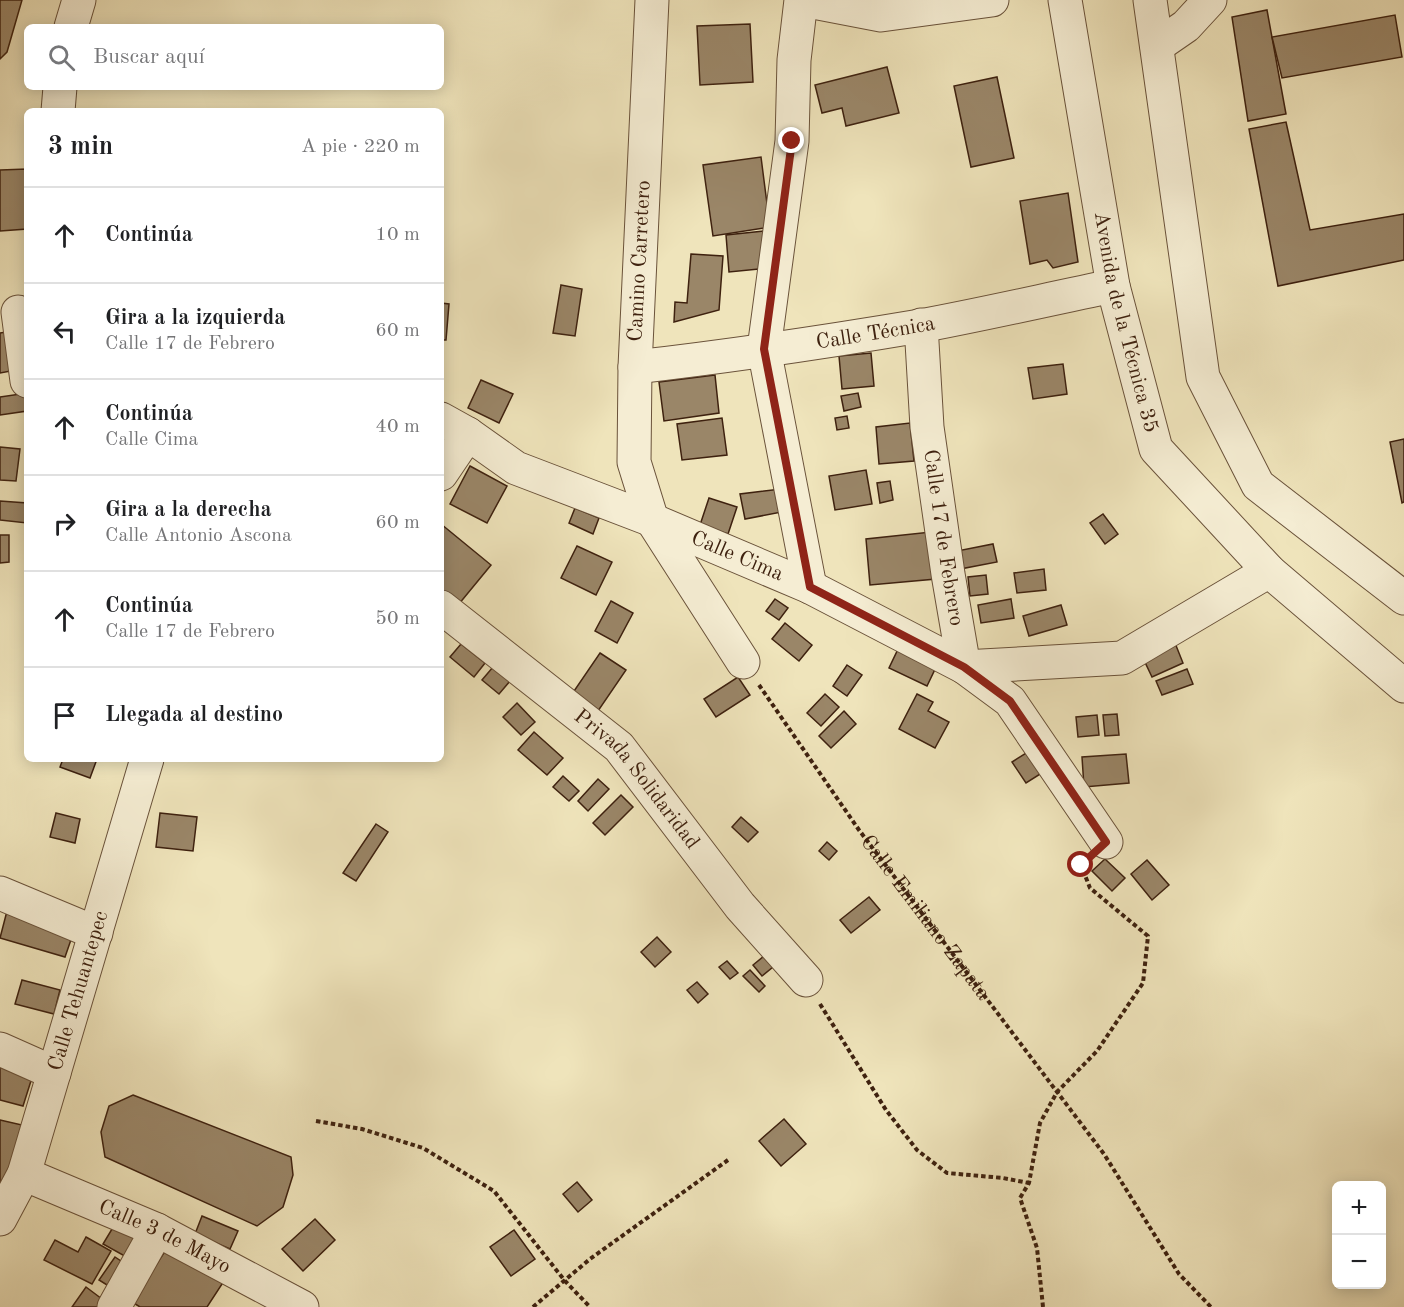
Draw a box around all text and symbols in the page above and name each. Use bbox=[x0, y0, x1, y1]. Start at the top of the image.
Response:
search box bbox=[24, 24, 444, 90]
icon: search bbox=[45, 41, 78, 74]
text: Buscar aquí bbox=[93, 46, 205, 68]
route end bbox=[778, 127, 804, 153]
text: 3 min bbox=[48, 134, 113, 160]
text: A pie · 220 m bbox=[301, 137, 420, 157]
street label: Camino Carretero bbox=[625, 180, 655, 342]
street label: Avenida de la Técnica 35 bbox=[1090, 210, 1162, 435]
icon: ahead bbox=[48, 219, 81, 252]
text: Continúa bbox=[105, 224, 193, 246]
text: 10 m bbox=[375, 225, 420, 245]
text: Gira a la izquierda bbox=[105, 307, 285, 329]
street label: Calle Técnica bbox=[815, 313, 937, 353]
icon: left bbox=[48, 315, 81, 348]
text: 60 m bbox=[375, 321, 420, 341]
text: Calle 17 de Febrero bbox=[105, 334, 275, 354]
text: Continúa bbox=[105, 403, 193, 425]
icon: ahead bbox=[48, 411, 81, 444]
text: 40 m bbox=[375, 417, 420, 437]
text: Calle Cima bbox=[105, 430, 198, 450]
street label: Calle 17 de Febrero bbox=[920, 448, 967, 628]
text: Gira a la derecha bbox=[105, 499, 272, 521]
icon: right bbox=[48, 507, 81, 540]
text: 60 m bbox=[375, 513, 420, 533]
text: Calle Antonio Ascona bbox=[105, 526, 292, 546]
street label: Calle Cima bbox=[688, 527, 787, 585]
text: Continúa bbox=[105, 595, 193, 617]
icon: ahead bbox=[48, 603, 81, 636]
text: 50 m bbox=[375, 609, 420, 629]
text: Calle 17 de Febrero bbox=[105, 622, 275, 642]
icon: arrive bbox=[48, 699, 81, 732]
text: Llegada al destino bbox=[105, 704, 283, 726]
street label: Privada Solidaridad bbox=[570, 705, 703, 853]
street label: Calle Emiliano Zapata bbox=[856, 831, 994, 1004]
route start bbox=[1067, 851, 1093, 877]
street label: Calle Tehuantepec bbox=[45, 908, 112, 1073]
map controls bbox=[1332, 1181, 1386, 1289]
button: + bbox=[1332, 1181, 1386, 1235]
street label: Calle 3 de Mayo bbox=[95, 1196, 234, 1278]
button: − bbox=[1332, 1235, 1386, 1289]

